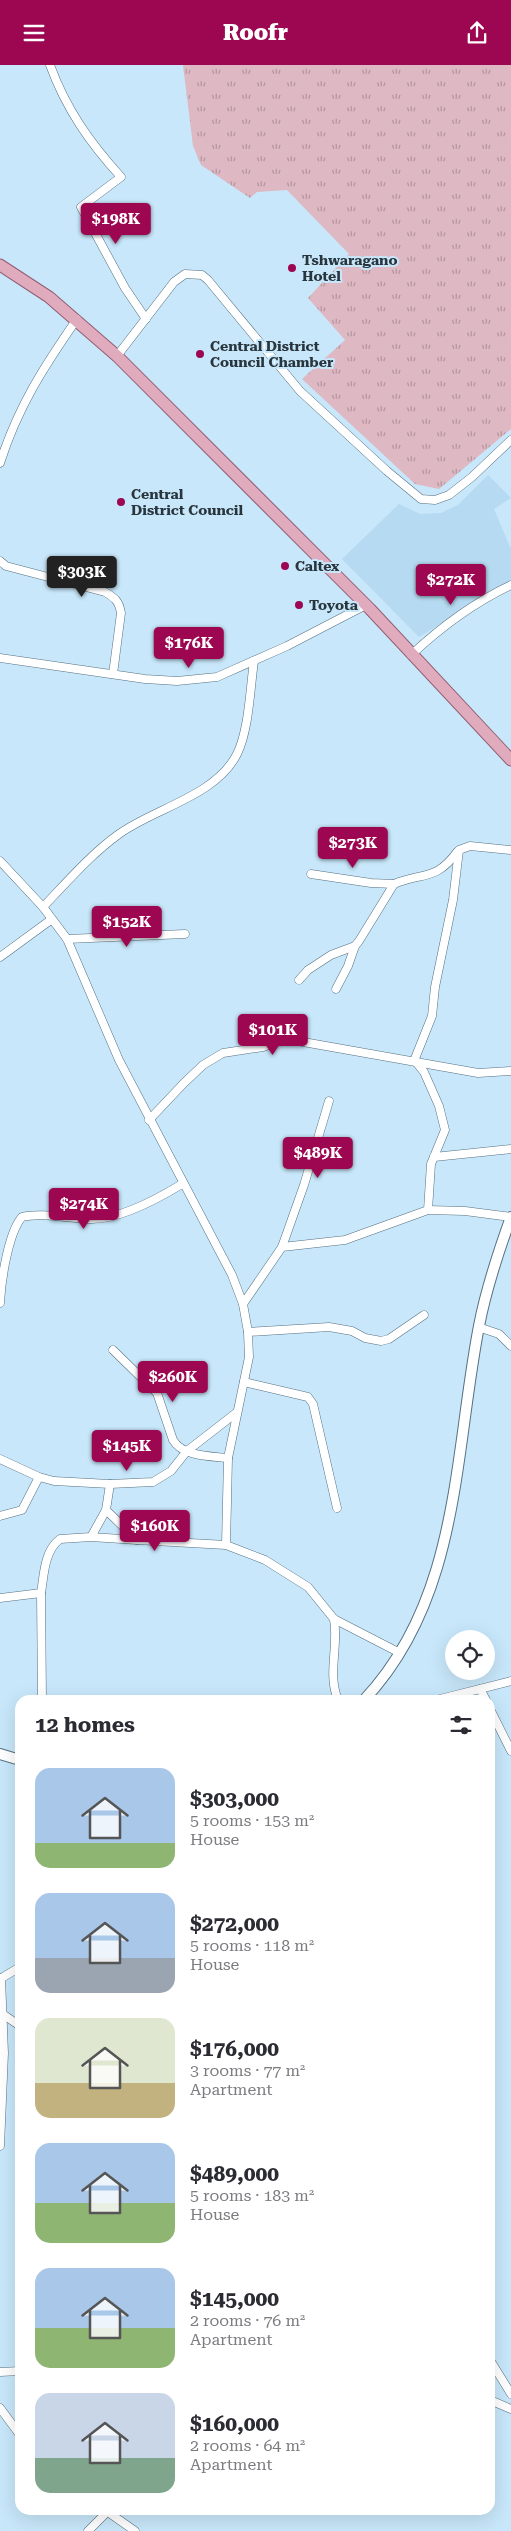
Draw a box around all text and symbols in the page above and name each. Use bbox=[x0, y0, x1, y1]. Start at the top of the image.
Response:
icon: menu bbox=[20, 19, 48, 47]
icon: share bbox=[463, 19, 491, 47]
text: Roofr bbox=[223, 20, 288, 45]
pin: $198K bbox=[81, 203, 151, 245]
text: $198K bbox=[92, 209, 140, 228]
place label: Tshwaragano Hotel bbox=[302, 252, 398, 284]
marker: Tshwaragano Hotel bbox=[286, 262, 298, 274]
place label: Central District Council Chamber bbox=[210, 338, 334, 370]
marker: Central District Council Chamber bbox=[194, 348, 206, 360]
place label: Central District Council bbox=[131, 486, 243, 518]
marker: Central District Council bbox=[115, 496, 127, 508]
pin: $303K bbox=[47, 555, 117, 598]
place label: Caltex bbox=[295, 558, 340, 574]
marker: Caltex bbox=[279, 560, 291, 572]
text: $303K bbox=[58, 562, 106, 581]
pin: $272K bbox=[416, 563, 486, 606]
text: $272K bbox=[427, 570, 475, 589]
place label: Toyota bbox=[309, 597, 359, 613]
marker: Toyota bbox=[293, 599, 305, 611]
pin: $176K bbox=[154, 627, 224, 669]
text: $176K bbox=[165, 633, 213, 652]
pin: $273K bbox=[318, 827, 388, 869]
text: $273K bbox=[329, 833, 377, 852]
pin: $152K bbox=[92, 905, 162, 948]
text: $152K bbox=[103, 912, 151, 931]
pin: $101K bbox=[238, 1013, 308, 1056]
text: $101K bbox=[249, 1020, 297, 1039]
pin: $489K bbox=[283, 1137, 353, 1179]
text: $489K bbox=[294, 1143, 342, 1162]
pin: $274K bbox=[49, 1187, 119, 1230]
text: $274K bbox=[60, 1194, 108, 1213]
pin: $260K bbox=[138, 1361, 208, 1403]
text: $260K bbox=[149, 1367, 197, 1386]
pin: $145K bbox=[92, 1429, 162, 1472]
text: $145K bbox=[103, 1436, 151, 1455]
pin: $160K bbox=[120, 1509, 190, 1552]
text: $160K bbox=[131, 1516, 179, 1535]
map controls bbox=[445, 1630, 495, 1680]
button: locate bbox=[445, 1630, 495, 1680]
icon: filters bbox=[447, 1711, 475, 1739]
text: 12 homes bbox=[35, 1713, 135, 1737]
text: $303,000 bbox=[190, 1787, 279, 1811]
icon: home bbox=[75, 1788, 135, 1848]
text: 5 rooms · 153 m² bbox=[190, 1811, 314, 1830]
text: House bbox=[190, 1830, 239, 1849]
text: $272,000 bbox=[190, 1912, 279, 1936]
icon: home bbox=[75, 1913, 135, 1973]
text: 5 rooms · 118 m² bbox=[190, 1936, 314, 1955]
text: House bbox=[190, 1955, 239, 1974]
text: $176,000 bbox=[190, 2037, 279, 2061]
icon: home bbox=[75, 2038, 135, 2098]
text: 3 rooms · 77 m² bbox=[190, 2061, 305, 2080]
text: Apartment bbox=[190, 2080, 273, 2099]
text: $489,000 bbox=[190, 2162, 279, 2186]
icon: home bbox=[75, 2163, 135, 2223]
text: 5 rooms · 183 m² bbox=[190, 2186, 314, 2205]
text: House bbox=[190, 2205, 239, 2224]
text: $145,000 bbox=[190, 2287, 279, 2311]
icon: home bbox=[75, 2288, 135, 2348]
text: 2 rooms · 76 m² bbox=[190, 2311, 305, 2330]
text: Apartment bbox=[190, 2330, 273, 2349]
text: $160,000 bbox=[190, 2412, 279, 2436]
icon: home bbox=[75, 2413, 135, 2473]
text: 2 rooms · 64 m² bbox=[190, 2436, 305, 2455]
text: Apartment bbox=[190, 2455, 273, 2474]

